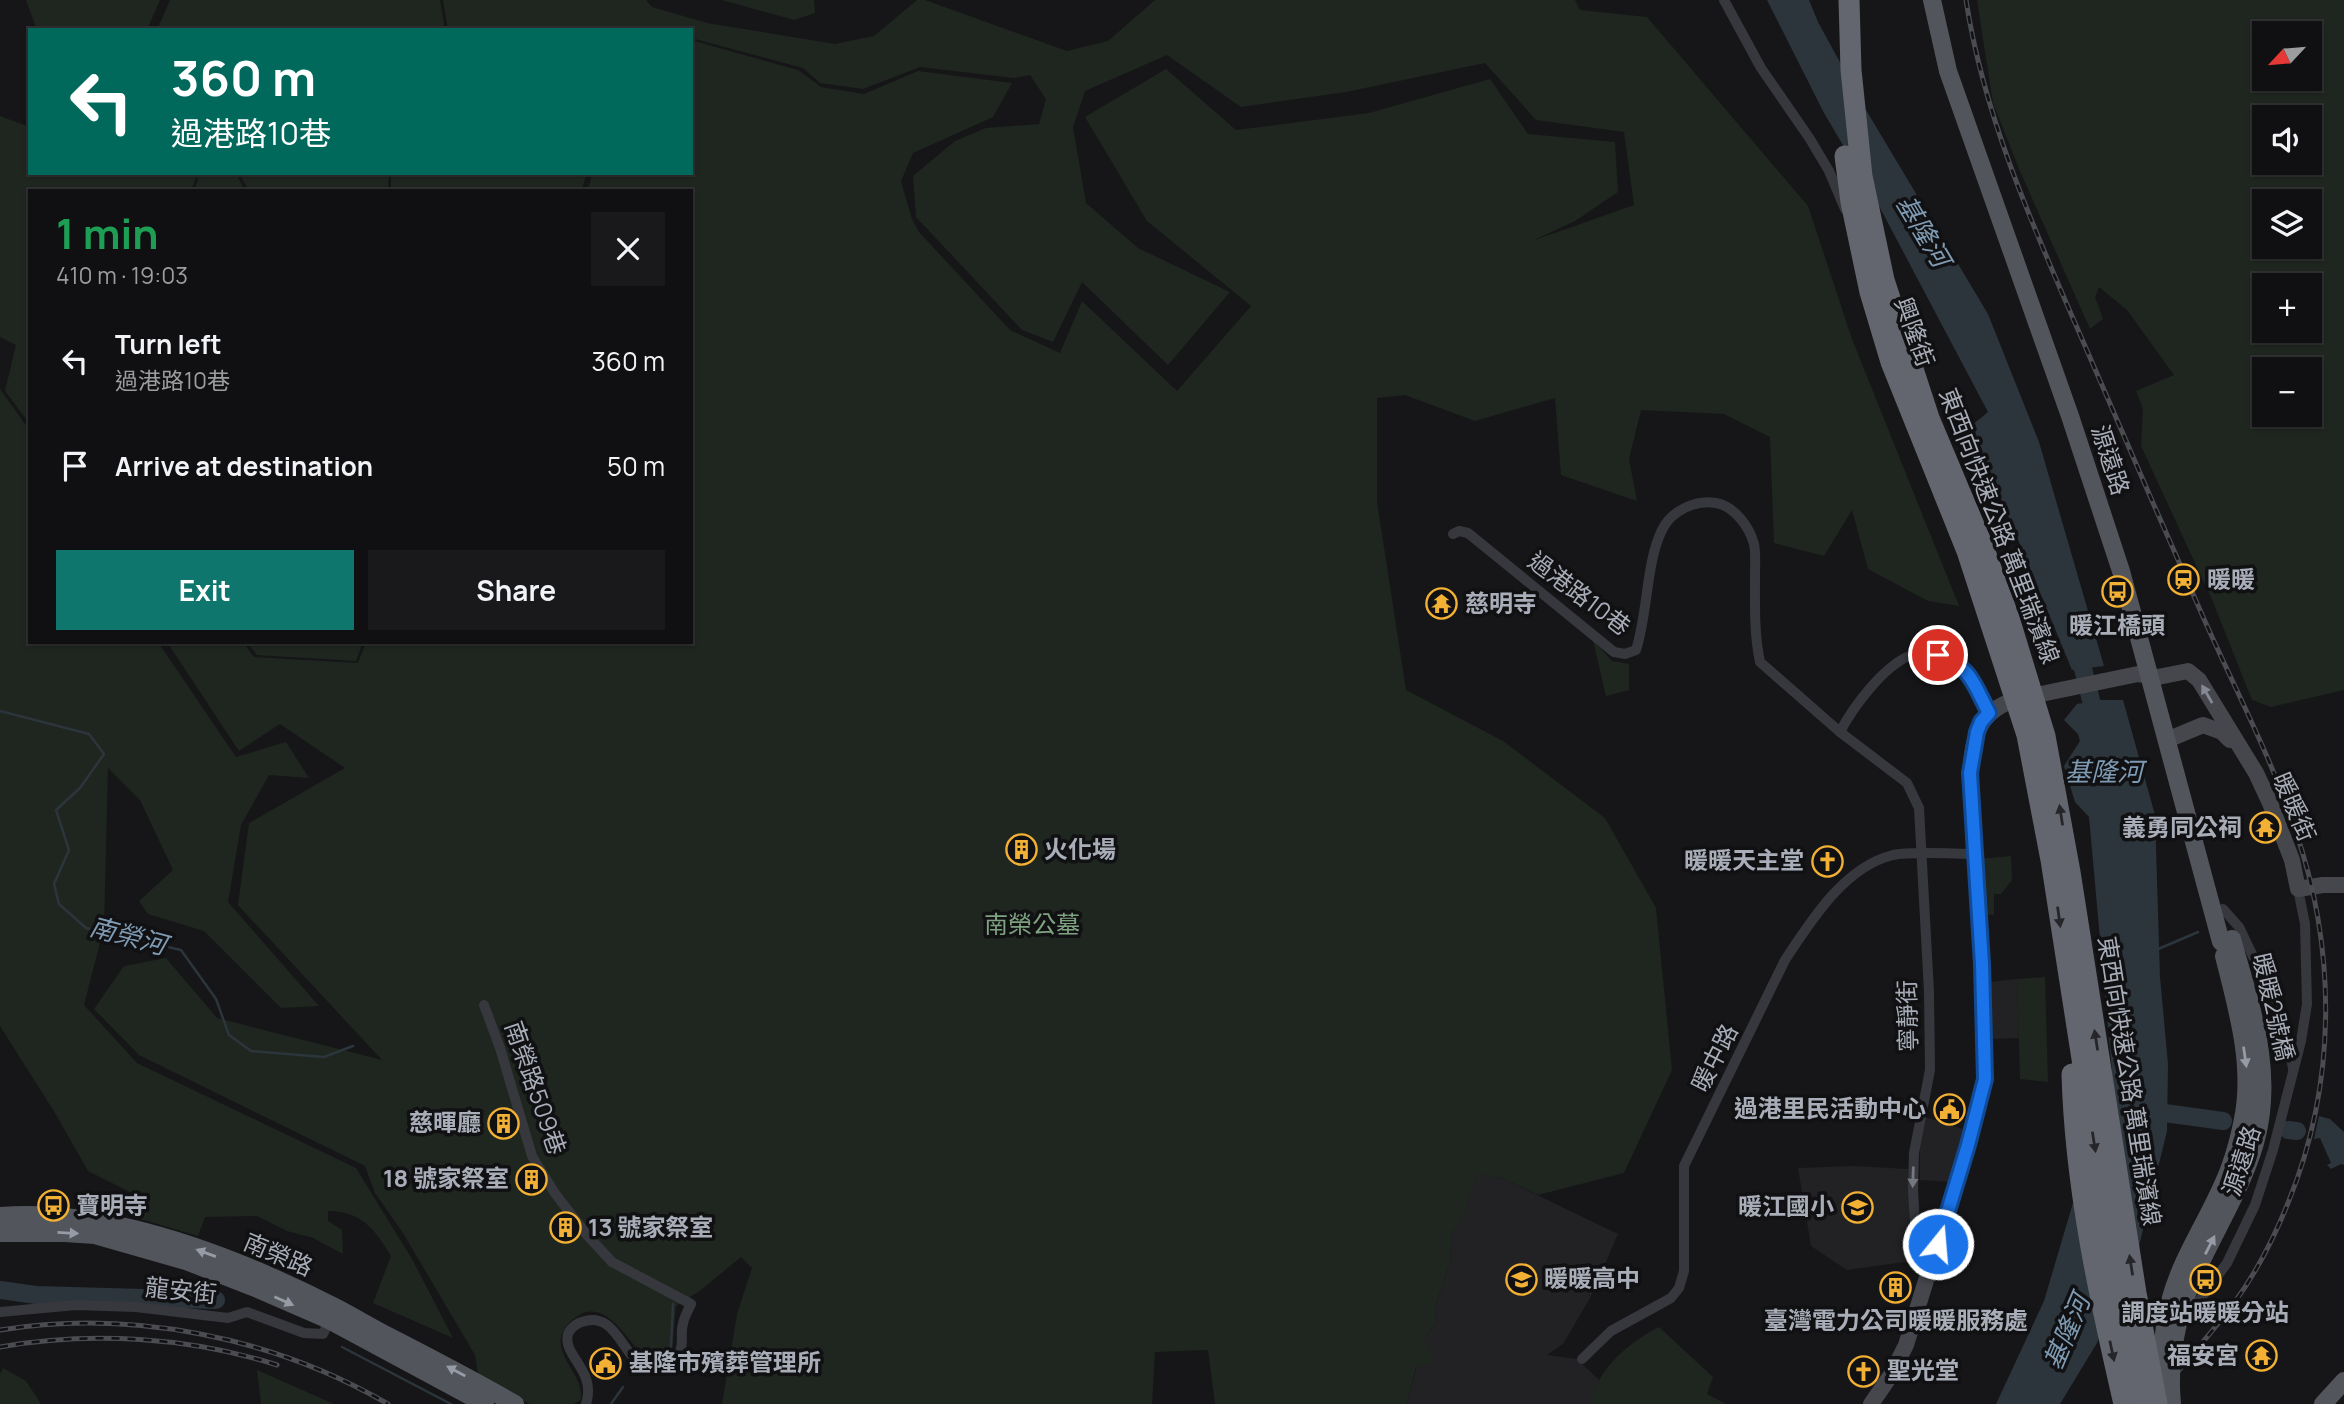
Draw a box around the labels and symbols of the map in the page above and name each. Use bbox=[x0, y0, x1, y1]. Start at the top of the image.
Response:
north arrow bbox=[2252, 21, 2322, 91]
water label: 基隆河 bbox=[1888, 188, 1962, 277]
street label: 興隆街 bbox=[1888, 292, 1943, 371]
street label: 東西向快速公路 萬里瑞濱線 bbox=[1933, 383, 2068, 668]
street label: 源遠路 bbox=[2085, 420, 2138, 499]
street label: 過港路10巷 bbox=[1522, 544, 1638, 642]
place label: 暖暖 bbox=[2207, 562, 2255, 595]
station icon: 暖暖 bbox=[2167, 563, 2201, 597]
bus stop icon: 暖江橋頭 bbox=[2100, 575, 2134, 609]
place label: 慈明寺 bbox=[1465, 586, 1537, 619]
temple icon: 慈明寺 bbox=[1425, 587, 1459, 621]
place label: 暖江橋頭 bbox=[2069, 608, 2165, 641]
pin bbox=[1908, 625, 1968, 685]
one-way arrow bbox=[2201, 684, 2213, 704]
water label: 基隆河 bbox=[2065, 753, 2148, 789]
street label: 暖暖街 bbox=[2266, 767, 2325, 846]
one-way arrow bbox=[2055, 804, 2066, 826]
place label: 義勇同公祠 bbox=[2122, 810, 2242, 843]
temple icon: 義勇同公祠 bbox=[2248, 811, 2282, 845]
place label: 火化場 bbox=[1044, 832, 1116, 865]
building icon: 火化場 bbox=[1004, 833, 1038, 867]
place label: 暖暖天主堂 bbox=[1684, 843, 1804, 876]
church icon: 暖暖天主堂 bbox=[1810, 844, 1844, 878]
one-way arrow bbox=[2054, 906, 2065, 928]
park label: 南榮公墓 bbox=[984, 907, 1080, 940]
water label: 南榮河 bbox=[86, 908, 175, 964]
street label: 東西向快速公路 萬里瑞濱線 bbox=[2091, 934, 2170, 1228]
street label: 暖暖2號橋 bbox=[2246, 950, 2303, 1064]
street label: 寧靜街 bbox=[1889, 980, 1924, 1052]
street label: 南榮路509巷 bbox=[498, 1016, 575, 1159]
street label: 暖中路 bbox=[1683, 1018, 1745, 1097]
one-way arrow bbox=[2090, 1029, 2101, 1051]
one-way arrow bbox=[2239, 1046, 2250, 1068]
place label: 過港里民活動中心 bbox=[1734, 1091, 1926, 1124]
public building icon: 過港里民活動中心 bbox=[1932, 1092, 1966, 1126]
place label: 慈暉廳 bbox=[409, 1105, 481, 1138]
building icon: 慈暉廳 bbox=[487, 1106, 521, 1140]
street label: 源遠路 bbox=[2214, 1121, 2267, 1200]
one-way arrow bbox=[2089, 1131, 2100, 1153]
place label: 18 號家祭室 bbox=[383, 1161, 509, 1194]
building icon: 18 號家祭室 bbox=[515, 1162, 549, 1196]
one-way arrow bbox=[1908, 1166, 1919, 1188]
place label: 寶明寺 bbox=[76, 1188, 148, 1221]
bus stop icon: 寶明寺 bbox=[36, 1189, 70, 1223]
place label: 暖江國小 bbox=[1738, 1189, 1834, 1222]
school or university icon: 暖江國小 bbox=[1840, 1190, 1874, 1224]
position arrow bbox=[1901, 1207, 1975, 1281]
place label: 13 號家祭室 bbox=[588, 1210, 713, 1243]
building icon: 13 號家祭室 bbox=[548, 1211, 582, 1245]
street label: 南榮路 bbox=[239, 1224, 318, 1283]
one-way arrow bbox=[57, 1228, 79, 1239]
one-way arrow bbox=[2204, 1235, 2216, 1255]
one-way arrow bbox=[195, 1247, 216, 1258]
one-way arrow bbox=[2125, 1254, 2136, 1276]
place label: 暖暖高中 bbox=[1544, 1261, 1640, 1294]
school or university icon: 暖暖高中 bbox=[1504, 1262, 1538, 1296]
bus stop icon: 調度站暖暖分站 bbox=[2188, 1262, 2222, 1296]
street label: 龍安街 bbox=[144, 1269, 219, 1310]
building icon: 臺灣電力公司暖暖服務處 bbox=[1879, 1270, 1913, 1304]
water label: 基隆河 bbox=[2034, 1284, 2100, 1375]
place label: 調度站暖暖分站 bbox=[2121, 1295, 2289, 1328]
one-way arrow bbox=[274, 1296, 295, 1307]
place label: 臺灣電力公司暖暖服務處 bbox=[1764, 1303, 2028, 1336]
place label: 福安宮 bbox=[2167, 1338, 2239, 1371]
temple icon: 福安宮 bbox=[2245, 1339, 2279, 1373]
one-way arrow bbox=[2106, 1340, 2117, 1362]
place label: 基隆市殯葬管理所 bbox=[629, 1345, 821, 1378]
public building icon: 基隆市殯葬管理所 bbox=[589, 1346, 623, 1380]
place label: 聖光堂 bbox=[1887, 1353, 1959, 1386]
church icon: 聖光堂 bbox=[1847, 1354, 1881, 1388]
one-way arrow bbox=[446, 1365, 466, 1377]

